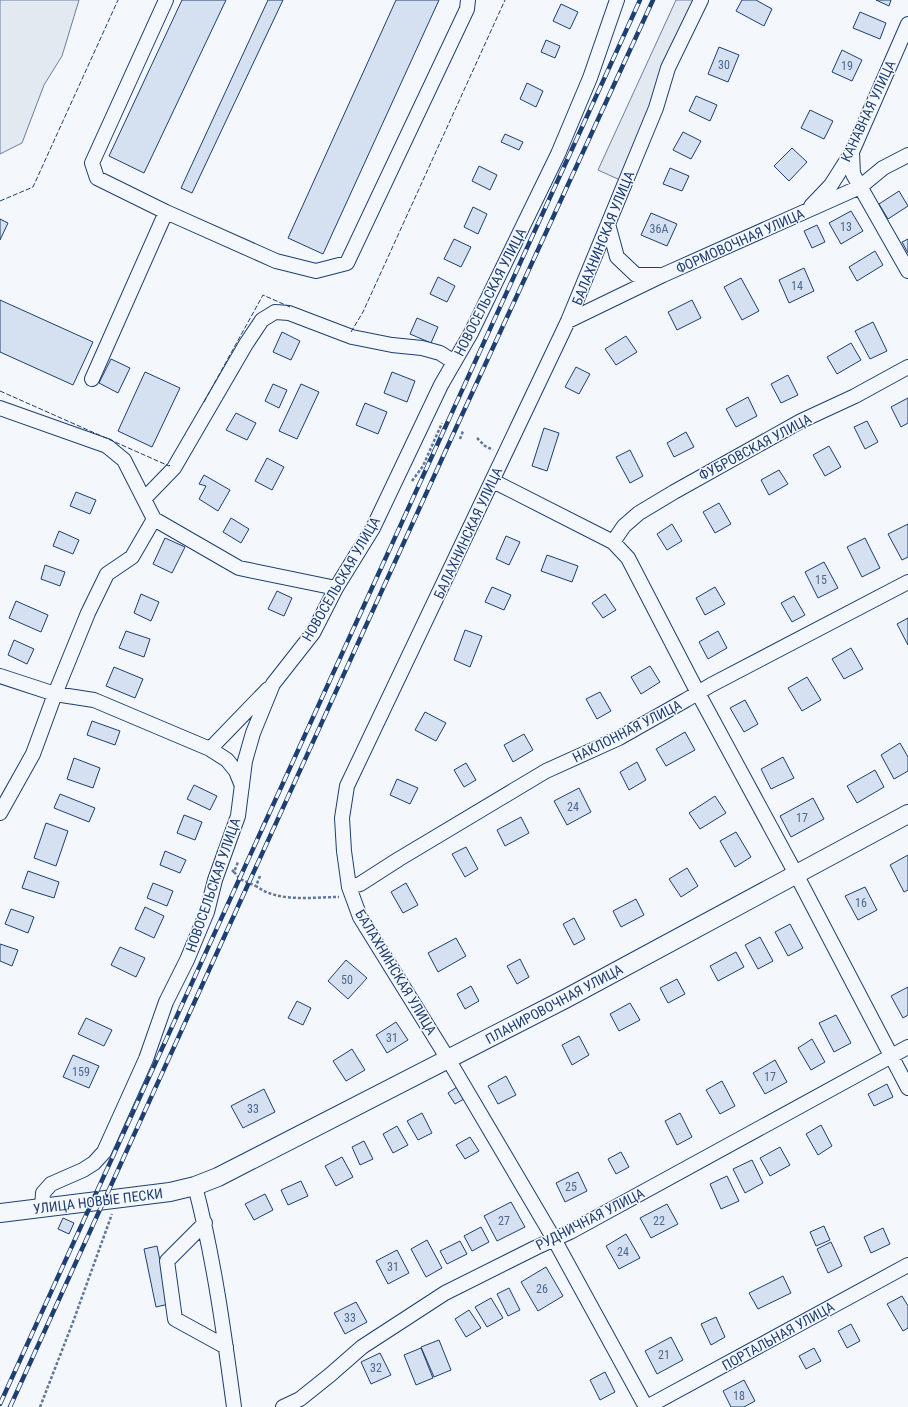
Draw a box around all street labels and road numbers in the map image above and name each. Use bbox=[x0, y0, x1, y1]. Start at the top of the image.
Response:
street label: КАНАВНАЯ УЛИЦА bbox=[837, 58, 899, 164]
street label: БАЛАХНИНСКАЯ УЛИЦА bbox=[569, 169, 637, 307]
street label: ФОРМОВОЧНАЯ УЛИЦА bbox=[673, 205, 807, 277]
street label: НОВОСЕЛЬСКАЯ УЛИЦА bbox=[451, 226, 529, 358]
street label: ФУБРОВСКАЯ УЛИЦА bbox=[696, 411, 814, 483]
street label: БАЛАХНИНСКАЯ УЛИЦА bbox=[430, 465, 506, 601]
street label: НОВОСЕЛЬСКАЯ УЛИЦА bbox=[299, 514, 383, 644]
street label: НАКЛОННАЯ УЛИЦА bbox=[570, 697, 684, 765]
street label: НОВОСЕЛЬСКАЯ УЛИЦА bbox=[182, 816, 244, 954]
street label: БАЛАХНИНСКАЯ УЛИЦА bbox=[352, 907, 440, 1037]
street label: ПЛАНИРОВОЧНАЯ УЛИЦА bbox=[483, 961, 625, 1047]
street label: УЛИЦА НОВЫЕ ПЕСКИ bbox=[32, 1185, 164, 1217]
street label: РУДНИЧНАЯ УЛИЦА bbox=[533, 1185, 647, 1253]
street label: ПОРТАЛЬНАЯ УЛИЦА bbox=[719, 1298, 837, 1374]

